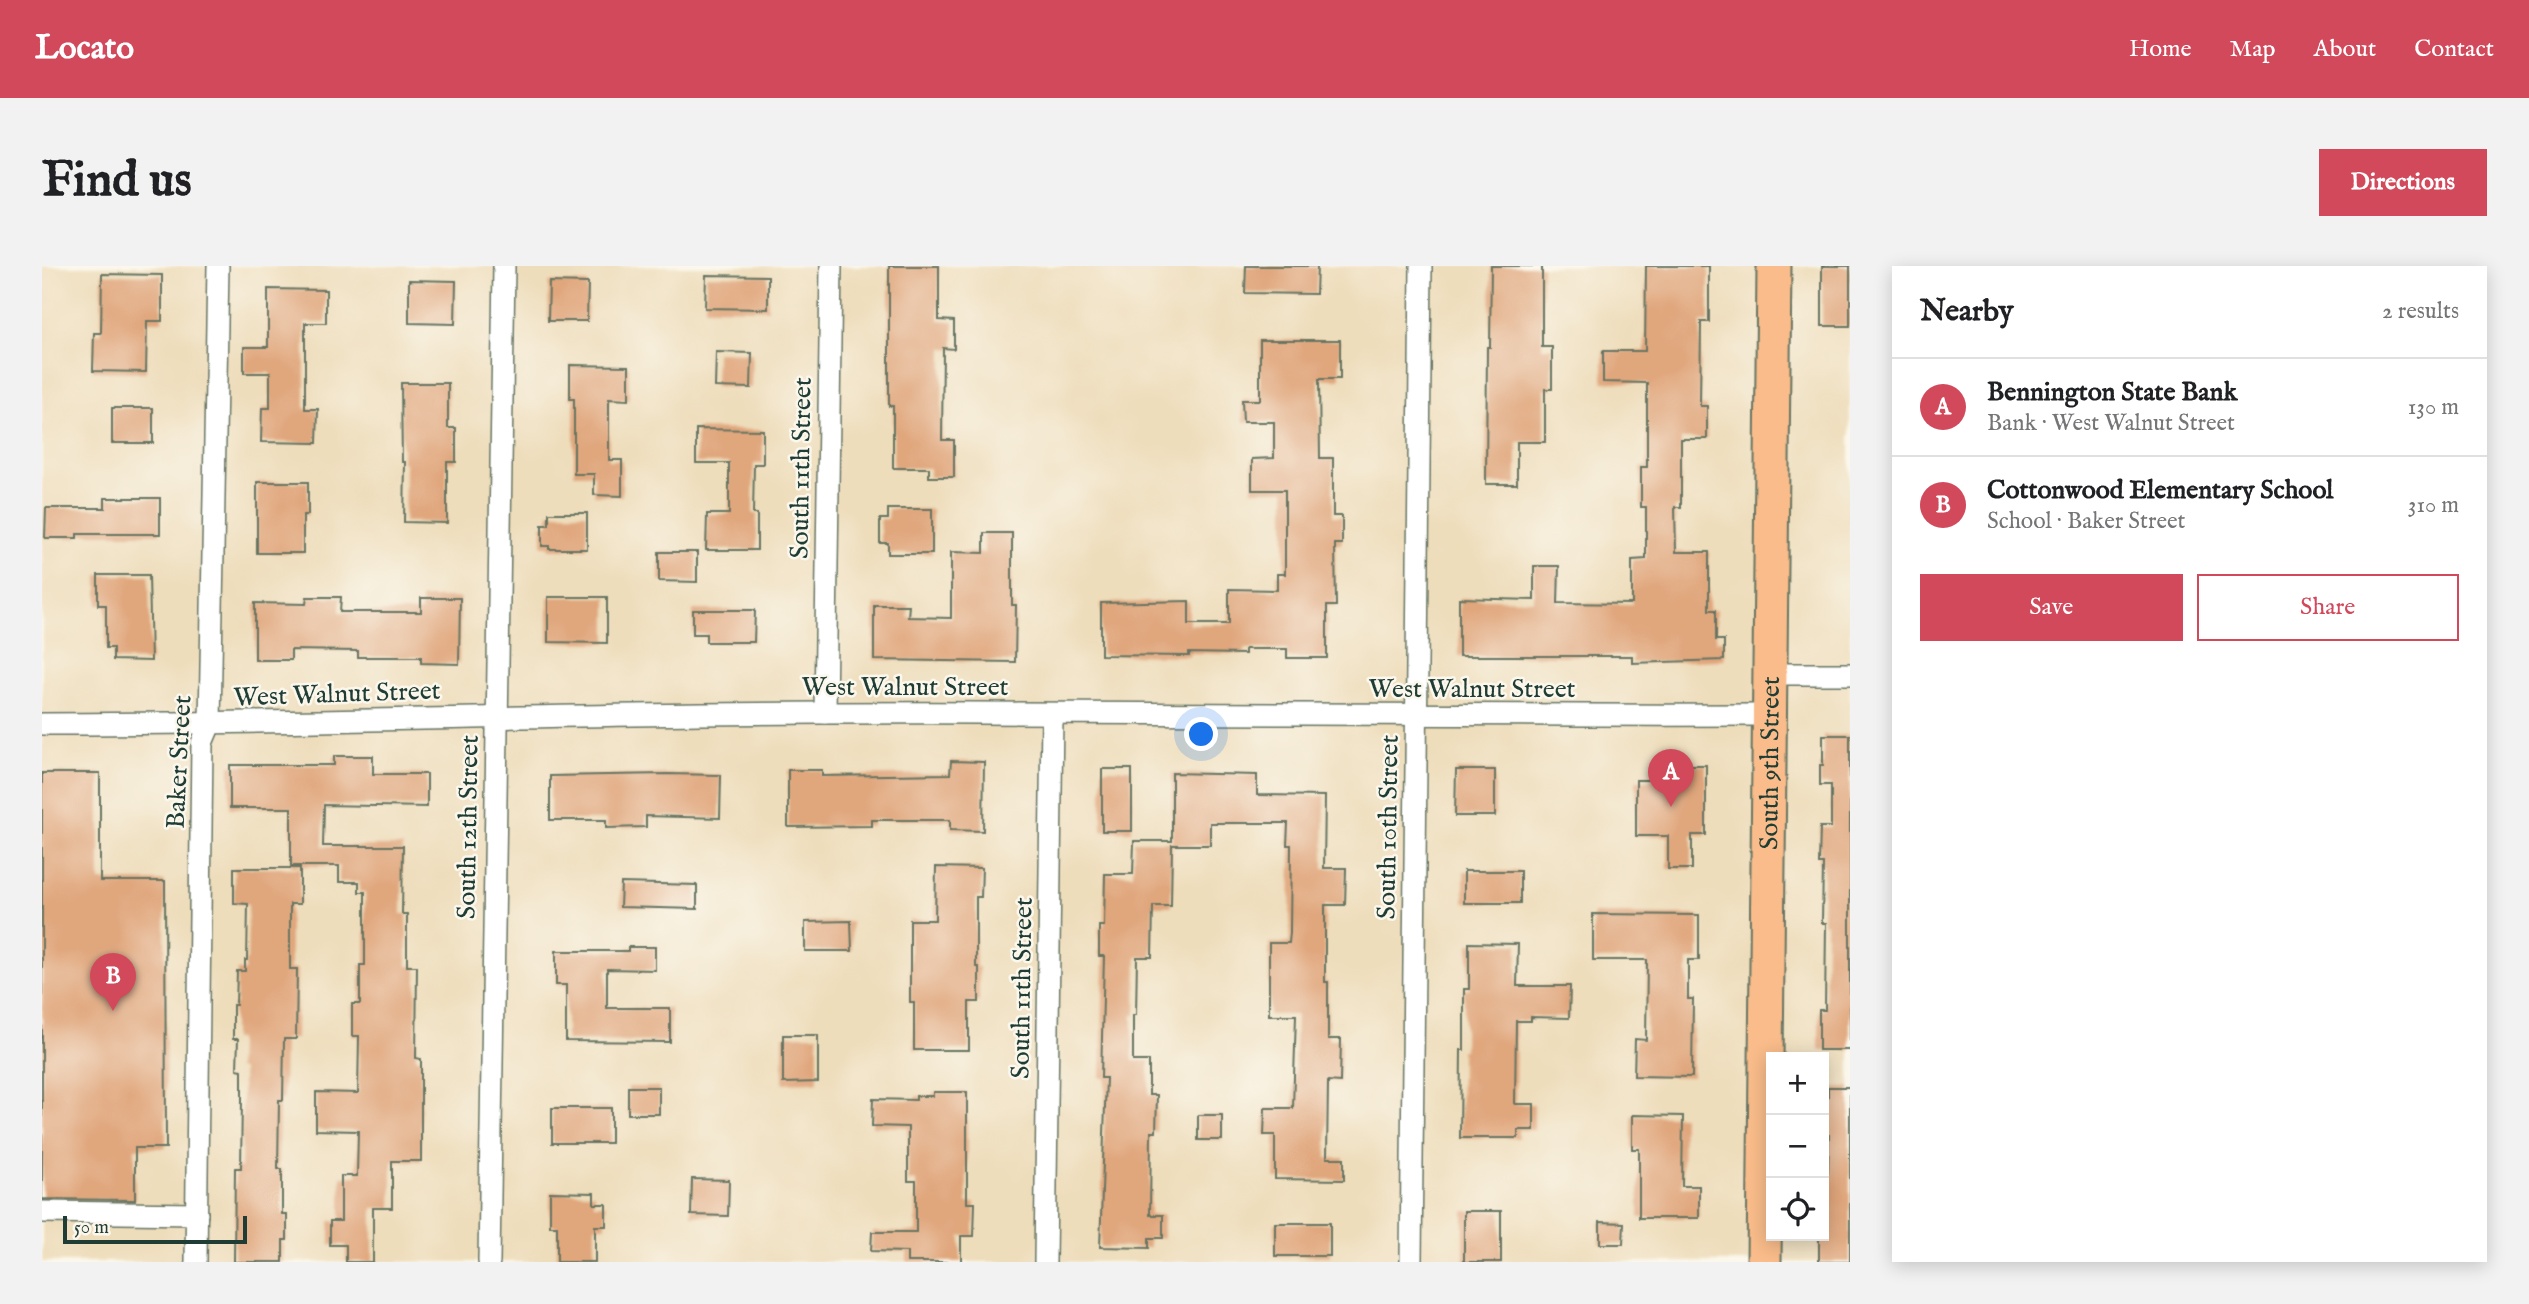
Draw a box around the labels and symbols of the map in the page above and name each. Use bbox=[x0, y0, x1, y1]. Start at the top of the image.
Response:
street label: South 11th Street bbox=[783, 377, 820, 559]
street label: West Walnut Street bbox=[801, 671, 1009, 704]
street label: West Walnut Street bbox=[1368, 673, 1576, 706]
street label: West Walnut Street bbox=[233, 674, 441, 715]
street label: South 9th Street bbox=[1753, 676, 1788, 850]
street label: Baker Street bbox=[160, 694, 199, 830]
your location bbox=[1184, 717, 1218, 751]
street label: South 10th Street bbox=[1370, 734, 1407, 920]
street label: South 12th Street bbox=[450, 735, 487, 919]
pin: A bbox=[1648, 749, 1694, 807]
street label: South 11th Street bbox=[1004, 897, 1041, 1079]
pin: B bbox=[90, 953, 136, 1011]
scale bar bbox=[63, 1213, 247, 1245]

